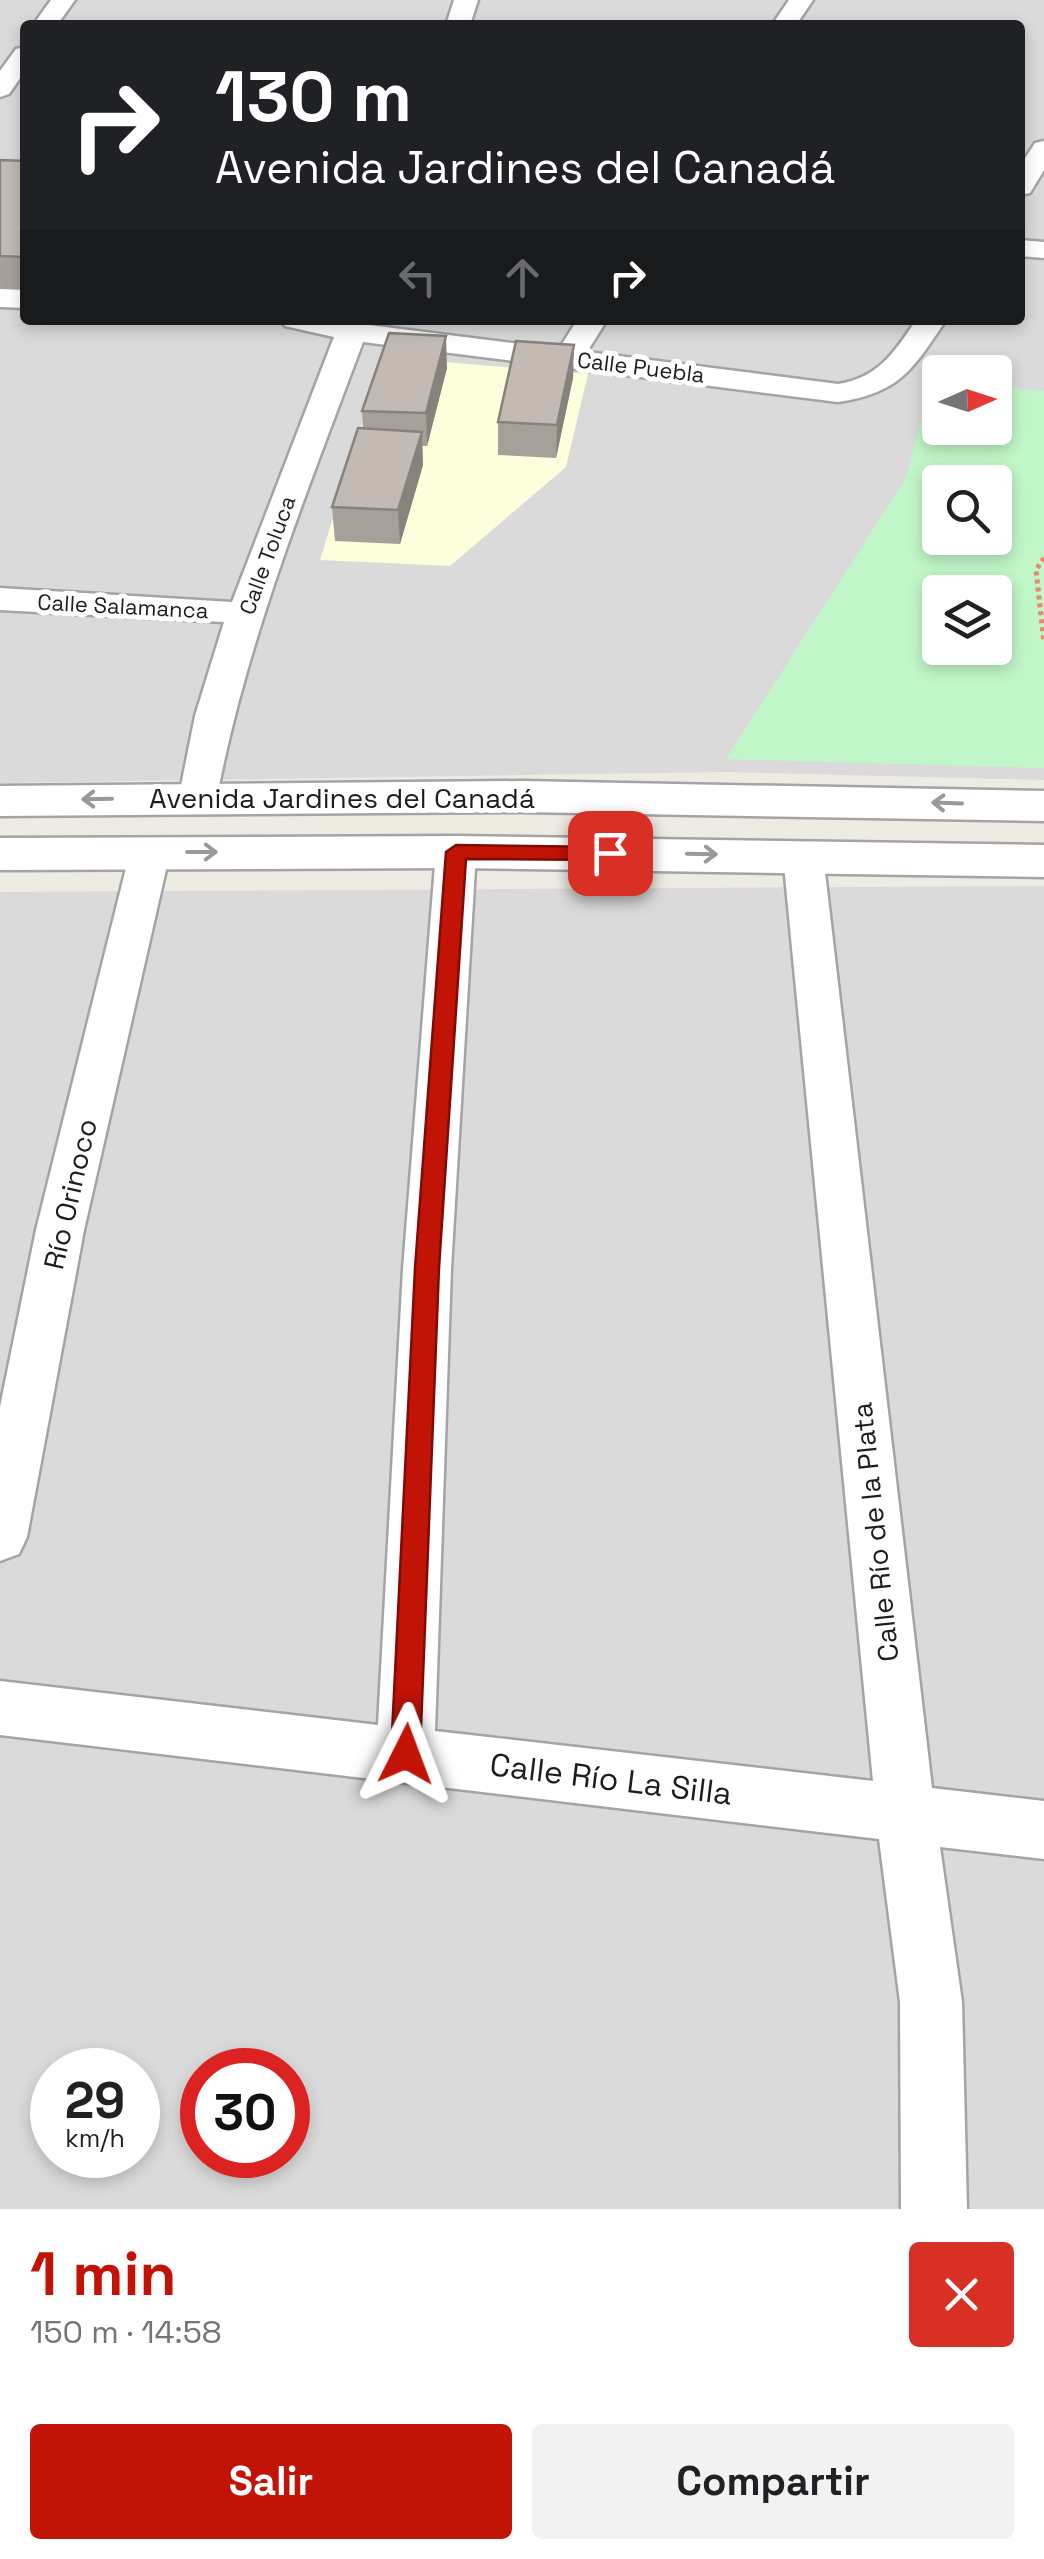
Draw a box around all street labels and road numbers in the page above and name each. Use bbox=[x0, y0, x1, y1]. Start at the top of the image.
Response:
street label: Calle Puebla bbox=[576, 345, 707, 389]
street label: Calle Toluca bbox=[233, 491, 302, 618]
street label: Calle Salamanca bbox=[37, 588, 210, 624]
street label: Avenida Jardines del Canadá bbox=[149, 780, 535, 816]
street label: Río Orinoco bbox=[35, 1115, 105, 1273]
street label: Calle Río de la Plata bbox=[843, 1401, 907, 1663]
street label: Calle Río La Silla bbox=[488, 1744, 734, 1814]

